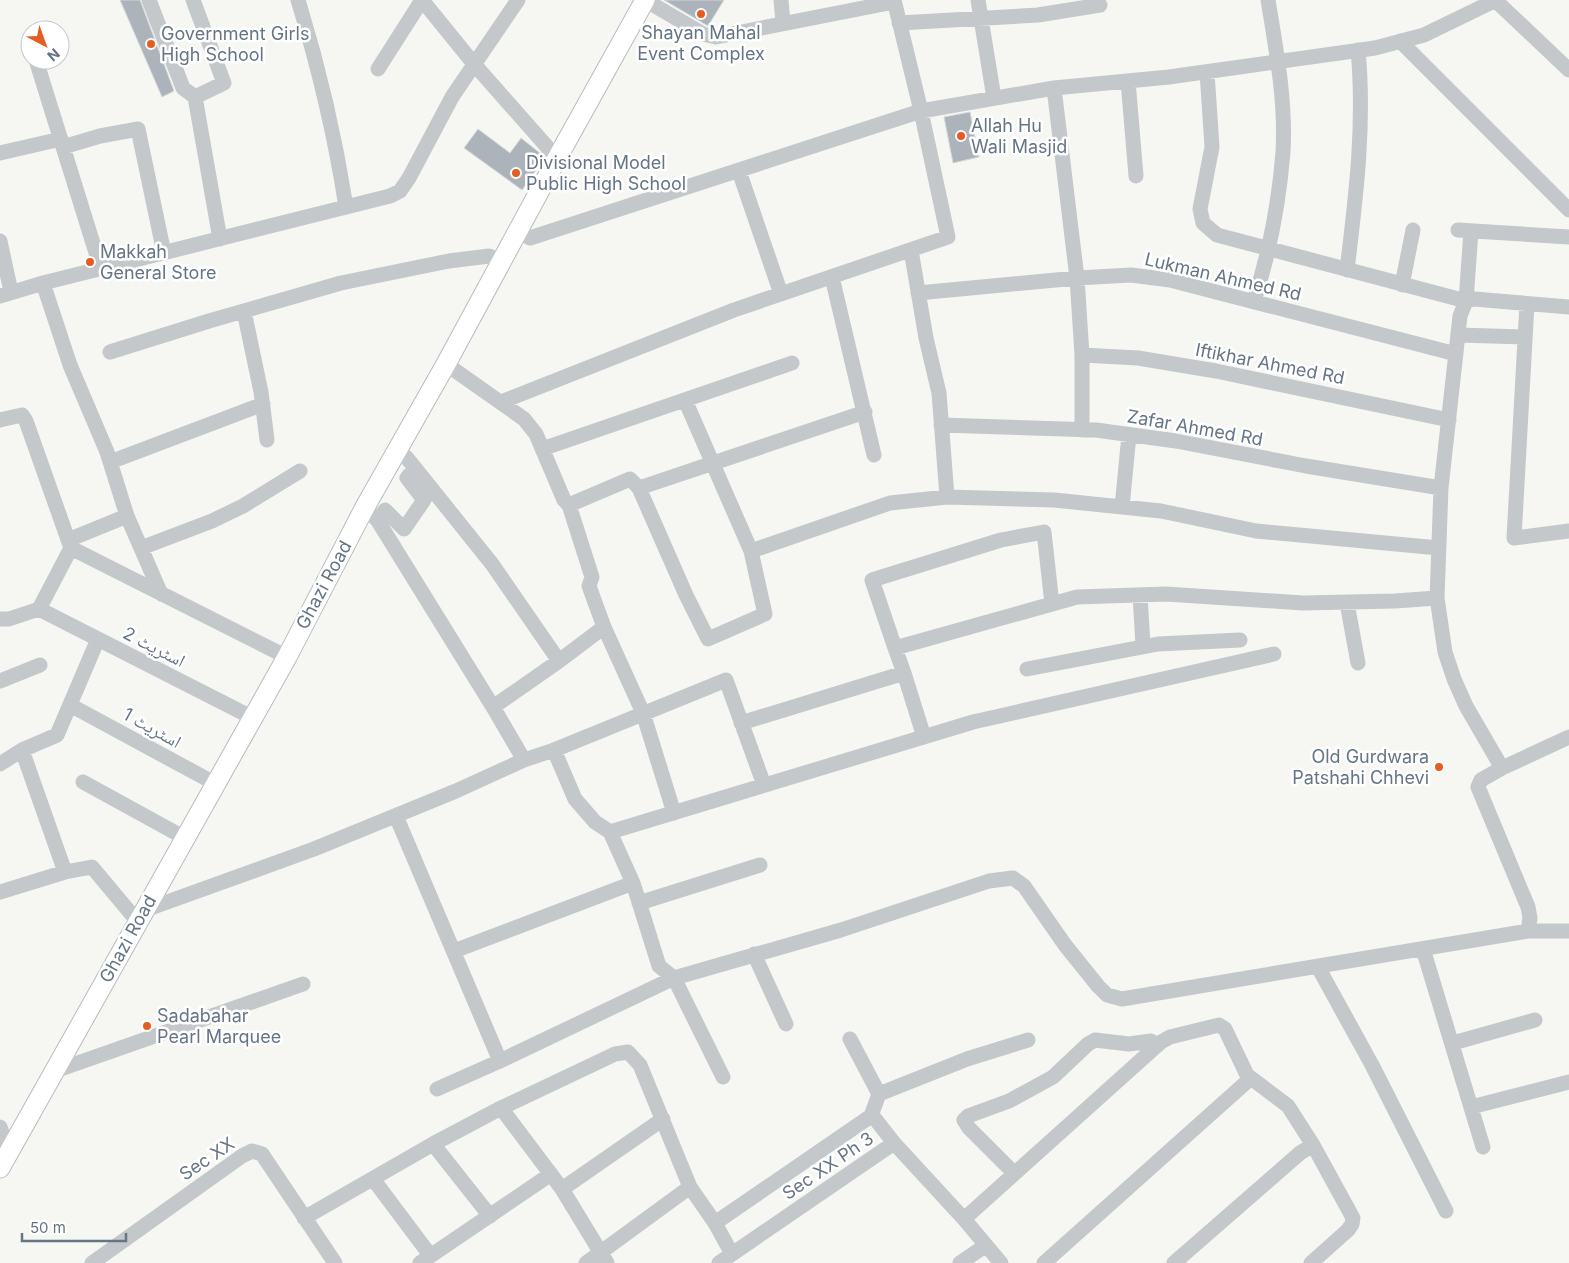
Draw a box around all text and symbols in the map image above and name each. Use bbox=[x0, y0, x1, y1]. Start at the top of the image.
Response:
marker: Shayan Mahal Event Complex bbox=[695, 8, 707, 20]
north arrow bbox=[20, 20, 70, 70]
place label: Shayan Mahal Event Complex bbox=[637, 22, 765, 64]
place label: Government Girls High School bbox=[161, 23, 309, 65]
marker: Government Girls High School bbox=[145, 38, 157, 50]
text: N bbox=[44, 45, 63, 65]
place label: Allah Hu Wali Masjid bbox=[971, 115, 1067, 157]
marker: Allah Hu Wali Masjid bbox=[955, 130, 967, 142]
place label: Divisional Model Public High School bbox=[526, 152, 686, 194]
marker: Divisional Model Public High School bbox=[510, 167, 522, 179]
place label: Makkah General Store bbox=[100, 241, 216, 283]
street label: Lukman Ahmed Rd bbox=[1143, 248, 1303, 305]
marker: Makkah General Store bbox=[84, 256, 96, 268]
street label: Iftikhar Ahmed Rd bbox=[1194, 339, 1346, 388]
street label: Zafar Ahmed Rd bbox=[1126, 405, 1265, 450]
street label: Ghazi Road bbox=[292, 537, 356, 633]
street label: اسٹریٹ 2 bbox=[120, 622, 189, 671]
street label: اسٹریٹ 1 bbox=[119, 703, 185, 752]
place label: Old Gurdwara Patshahi Chhevi bbox=[1292, 746, 1429, 788]
marker: Old Gurdwara Patshahi Chhevi bbox=[1433, 761, 1445, 773]
street label: Ghazi Road bbox=[95, 891, 160, 986]
place label: Sadabahar Pearl Marquee bbox=[157, 1005, 281, 1047]
marker: Sadabahar Pearl Marquee bbox=[141, 1020, 153, 1032]
street label: Sec XX Ph 3 bbox=[778, 1127, 877, 1204]
street label: Sec XX bbox=[175, 1133, 238, 1185]
scale bar bbox=[22, 1210, 126, 1242]
text: 50 m bbox=[30, 1218, 66, 1237]

